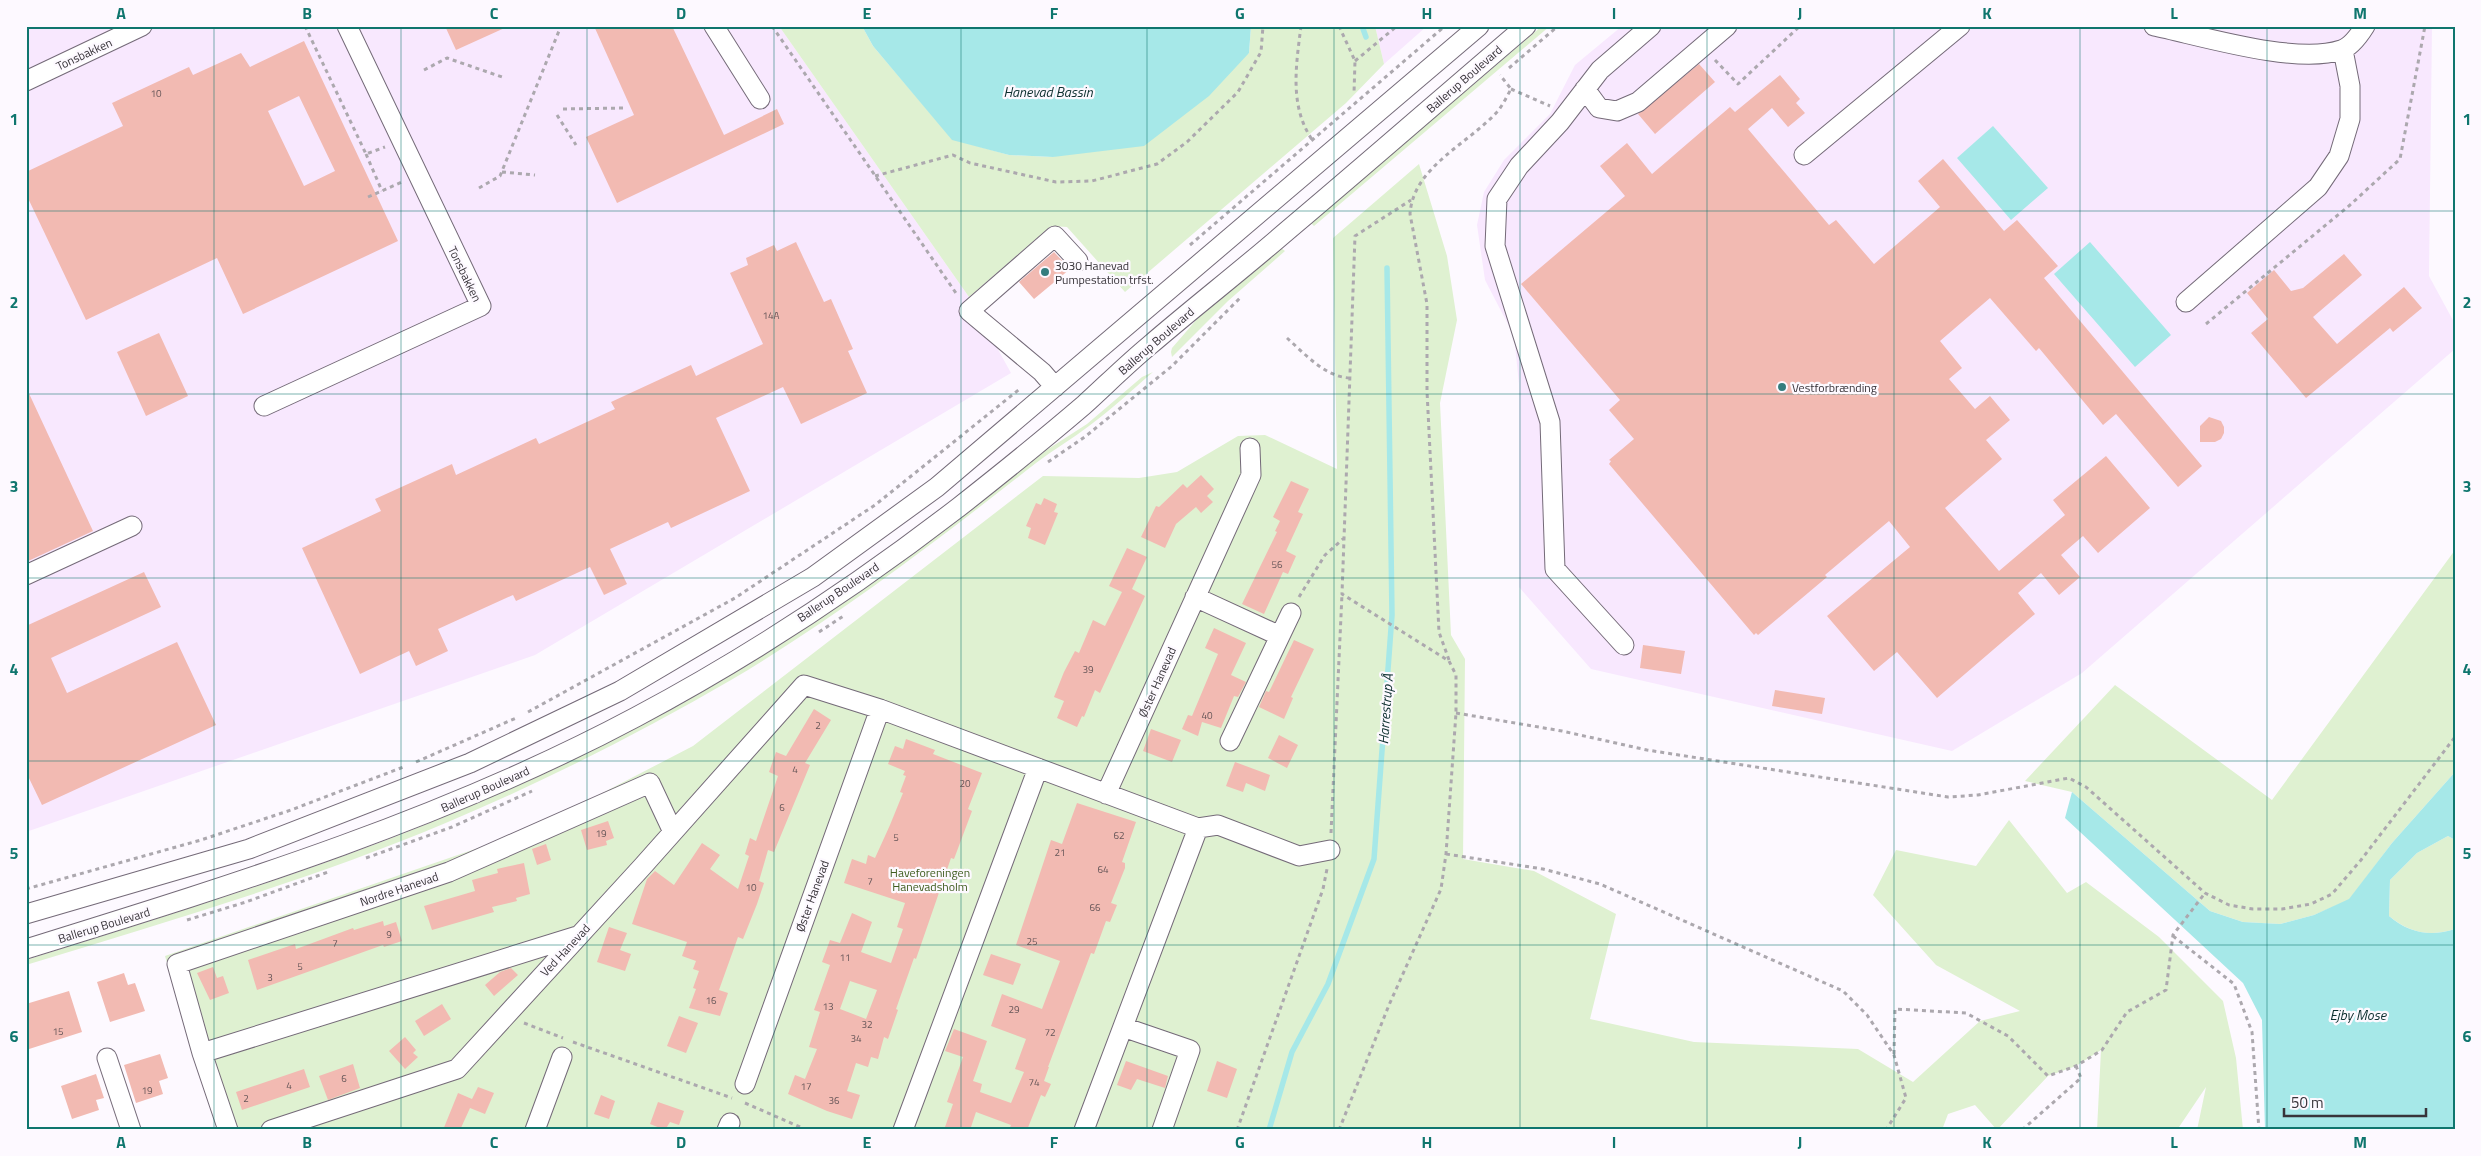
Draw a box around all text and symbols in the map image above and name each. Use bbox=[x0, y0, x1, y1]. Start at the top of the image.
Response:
text: A bbox=[116, 1, 126, 25]
text: B bbox=[302, 1, 312, 25]
text: C bbox=[490, 1, 499, 25]
text: D bbox=[676, 1, 686, 25]
text: E bbox=[863, 1, 872, 25]
text: F bbox=[1050, 1, 1059, 25]
text: G bbox=[1235, 1, 1245, 25]
text: H bbox=[1422, 1, 1432, 25]
text: I bbox=[1612, 1, 1616, 25]
text: J bbox=[1798, 1, 1802, 25]
text: K bbox=[1982, 1, 1992, 25]
text: L bbox=[2170, 1, 2178, 25]
text: M bbox=[2353, 1, 2367, 25]
street label: Tonsbakken bbox=[53, 33, 115, 75]
street label: Ballerup Boulevard bbox=[1422, 41, 1506, 117]
water label: Hanevad Bassin bbox=[1003, 81, 1094, 102]
house number: 10 bbox=[150, 86, 162, 101]
text: 1 bbox=[10, 107, 18, 131]
text: 1 bbox=[2463, 107, 2471, 131]
street label: Tonsbakken bbox=[443, 243, 487, 305]
place label: 3030 Hanevad Pumpestation trfst. bbox=[1055, 256, 1154, 289]
marker: 3030 Hanevad Pumpestation trfst. bbox=[1039, 266, 1051, 278]
text: 2 bbox=[10, 290, 18, 314]
text: 2 bbox=[2463, 290, 2471, 314]
street label: Ballerup Boulevard bbox=[1114, 303, 1198, 379]
house number: 14A bbox=[762, 308, 780, 323]
place label: Vestforbrænding bbox=[1792, 378, 1877, 397]
marker: Vestforbrænding bbox=[1776, 381, 1788, 393]
text: 3 bbox=[10, 474, 18, 498]
text: 3 bbox=[2463, 474, 2471, 498]
street label: Ballerup Boulevard bbox=[793, 557, 883, 627]
house number: 56 bbox=[1271, 557, 1283, 572]
street label: Øster Hanevad bbox=[1133, 644, 1181, 720]
text: 4 bbox=[10, 657, 19, 681]
text: 4 bbox=[2463, 657, 2472, 681]
house number: 39 bbox=[1082, 662, 1094, 677]
water label: Harrestrup Å bbox=[1372, 673, 1398, 745]
house number: 40 bbox=[1201, 708, 1213, 723]
house number: 2 bbox=[815, 718, 821, 733]
street label: Ballerup Boulevard bbox=[438, 761, 532, 817]
house number: 4 bbox=[792, 762, 798, 777]
house number: 20 bbox=[959, 776, 971, 791]
house number: 6 bbox=[779, 800, 785, 815]
house number: 19 bbox=[595, 826, 607, 841]
house number: 62 bbox=[1113, 828, 1125, 843]
house number: 5 bbox=[893, 830, 899, 845]
text: 5 bbox=[10, 841, 19, 865]
text: 5 bbox=[2463, 841, 2472, 865]
house number: 21 bbox=[1054, 845, 1066, 860]
street label: Øster Hanevad bbox=[790, 857, 834, 935]
house number: 64 bbox=[1097, 862, 1109, 877]
park label: Haveforeningen Hanevadsholm bbox=[890, 863, 970, 896]
street label: Nordre Hanevad bbox=[357, 867, 441, 911]
house number: 7 bbox=[867, 874, 873, 889]
house number: 10 bbox=[745, 880, 757, 895]
house number: 66 bbox=[1089, 900, 1101, 915]
street label: Ballerup Boulevard bbox=[56, 902, 152, 948]
street label: Ved Hanevad bbox=[535, 919, 595, 981]
house number: 9 bbox=[386, 927, 392, 942]
house number: 25 bbox=[1026, 934, 1038, 949]
house number: 7 bbox=[332, 936, 338, 951]
house number: 11 bbox=[839, 950, 851, 965]
house number: 5 bbox=[297, 959, 303, 974]
house number: 3 bbox=[267, 970, 273, 985]
house number: 16 bbox=[705, 993, 717, 1008]
house number: 13 bbox=[822, 999, 834, 1014]
house number: 29 bbox=[1008, 1002, 1020, 1017]
water label: Ejby Mose bbox=[2330, 1004, 2388, 1025]
house number: 32 bbox=[861, 1017, 873, 1032]
text: 6 bbox=[10, 1024, 19, 1048]
house number: 15 bbox=[52, 1024, 64, 1039]
text: 6 bbox=[2463, 1024, 2472, 1048]
house number: 72 bbox=[1044, 1025, 1056, 1040]
house number: 34 bbox=[850, 1031, 862, 1046]
house number: 6 bbox=[341, 1071, 347, 1086]
house number: 74 bbox=[1028, 1075, 1040, 1090]
house number: 4 bbox=[286, 1078, 292, 1093]
house number: 17 bbox=[800, 1079, 812, 1094]
house number: 19 bbox=[141, 1083, 153, 1098]
scale bar bbox=[2284, 1086, 2426, 1118]
house number: 2 bbox=[243, 1091, 249, 1106]
text: 50 m bbox=[2291, 1091, 2324, 1114]
house number: 36 bbox=[828, 1093, 840, 1108]
text: A bbox=[116, 1130, 126, 1154]
text: B bbox=[302, 1130, 312, 1154]
text: C bbox=[490, 1130, 499, 1154]
text: D bbox=[676, 1130, 686, 1154]
text: E bbox=[863, 1130, 872, 1154]
text: F bbox=[1050, 1130, 1059, 1154]
text: G bbox=[1235, 1130, 1245, 1154]
text: H bbox=[1422, 1130, 1432, 1154]
text: I bbox=[1612, 1130, 1616, 1154]
text: J bbox=[1798, 1130, 1802, 1154]
text: K bbox=[1982, 1130, 1992, 1154]
text: L bbox=[2170, 1130, 2178, 1154]
text: M bbox=[2353, 1130, 2367, 1154]

